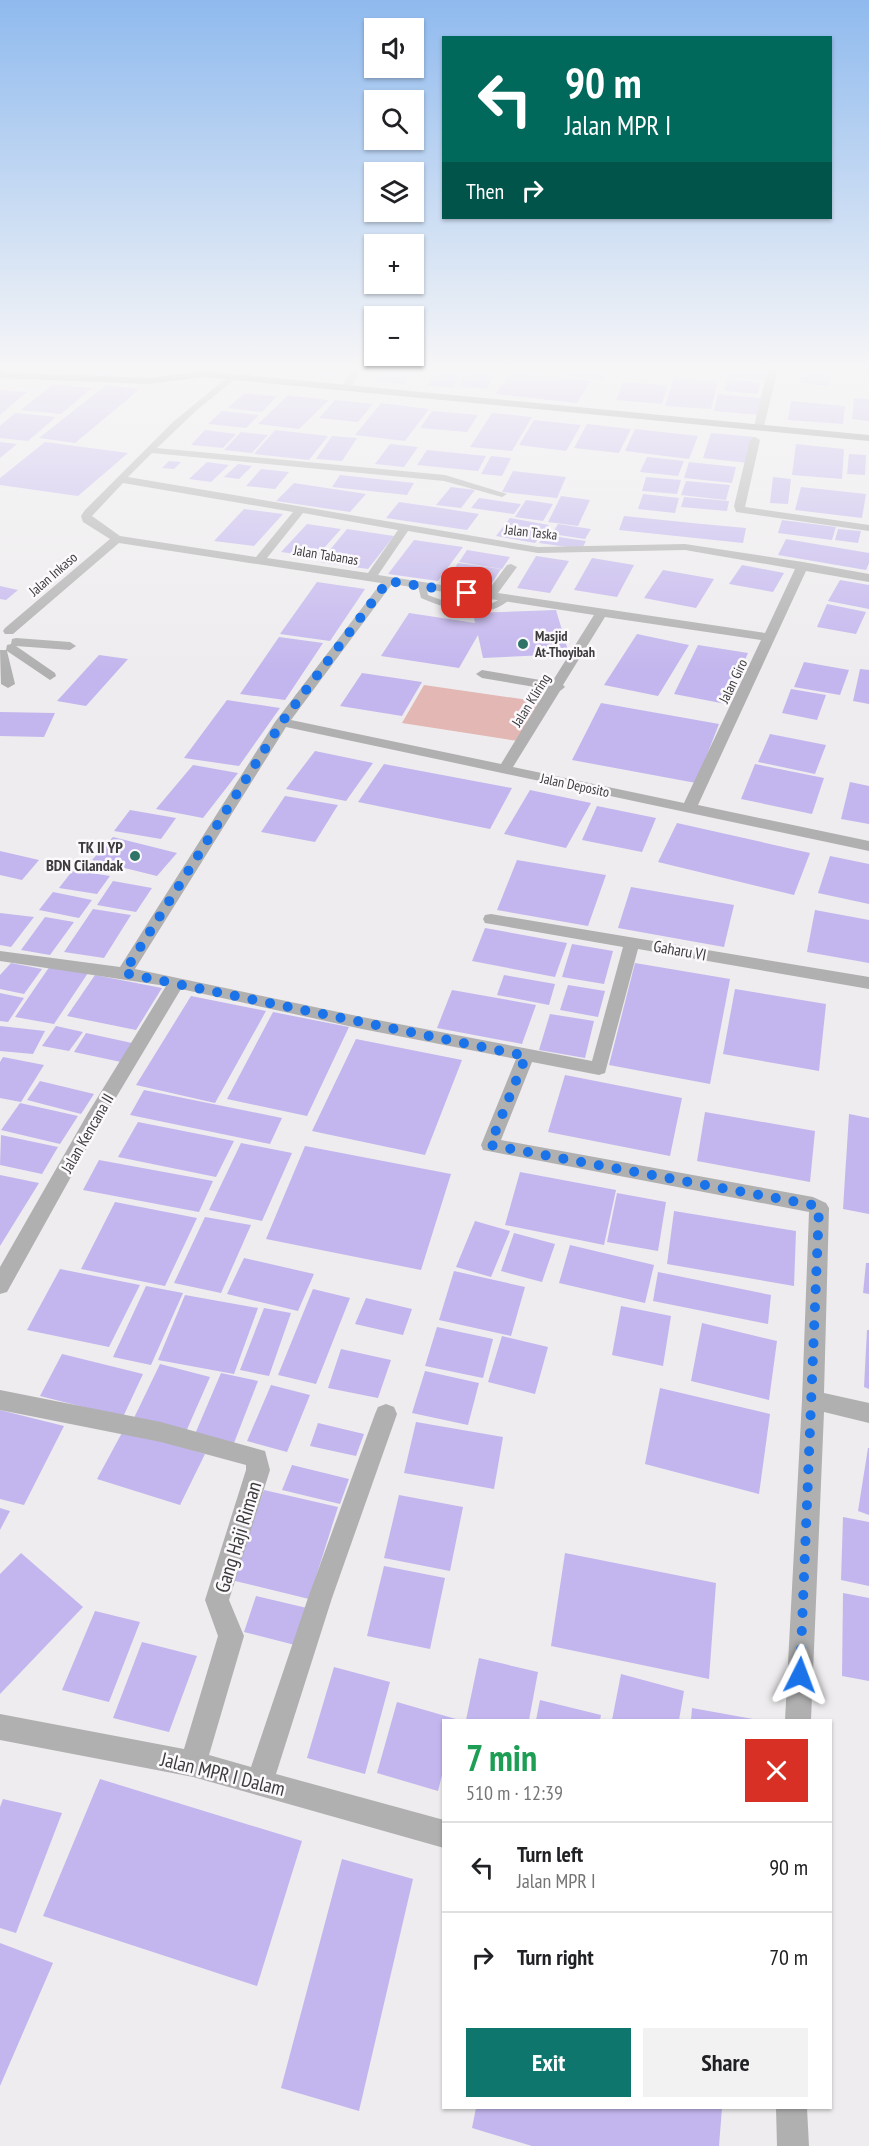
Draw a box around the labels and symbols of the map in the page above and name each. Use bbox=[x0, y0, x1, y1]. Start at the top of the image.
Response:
street label: Jalan Taska bbox=[503, 520, 558, 544]
street label: Jalan Tabanas bbox=[291, 541, 360, 569]
street label: Jalan Inkaso bbox=[24, 548, 81, 601]
pin bbox=[441, 567, 492, 618]
place label: Masjid At-Thoyibah bbox=[534, 627, 595, 661]
marker: Masjid At-Thoyibah bbox=[516, 637, 530, 651]
street label: Jalan Giro bbox=[714, 656, 751, 707]
street label: Jalan Kliring bbox=[507, 670, 554, 731]
street label: Jalan Deposito bbox=[538, 769, 611, 801]
place label: TK II YP BDN Cilandak bbox=[46, 837, 123, 875]
marker: TK II YP BDN Cilandak bbox=[128, 849, 142, 863]
street label: Gaharu VI bbox=[652, 936, 708, 964]
street label: Jalan Kencana II bbox=[56, 1090, 118, 1177]
street label: Gang Haji Riman bbox=[209, 1478, 267, 1596]
position arrow bbox=[768, 1643, 832, 1707]
street label: Jalan MPR I Dalam bbox=[157, 1746, 288, 1802]

